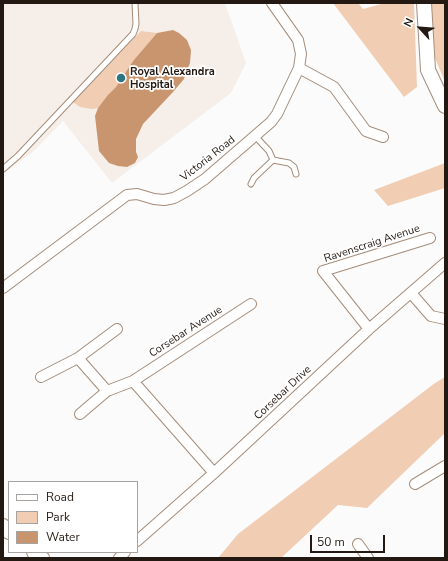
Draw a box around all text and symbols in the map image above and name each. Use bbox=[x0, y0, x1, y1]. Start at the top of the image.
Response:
north arrow bbox=[400, 8, 440, 48]
text: N bbox=[400, 16, 417, 30]
place label: Royal Alexandra Hospital bbox=[130, 65, 215, 91]
marker: Royal Alexandra Hospital bbox=[115, 72, 127, 84]
street label: Victoria Road bbox=[178, 134, 238, 184]
street label: Ravenscraig Avenue bbox=[322, 222, 422, 266]
street label: Corsebar Avenue bbox=[147, 303, 225, 361]
street label: Corsebar Drive bbox=[252, 363, 314, 423]
legend bbox=[8, 481, 138, 553]
text: Road bbox=[46, 489, 74, 505]
text: Park bbox=[46, 509, 70, 525]
scale bar bbox=[312, 527, 387, 553]
text: Water bbox=[46, 529, 80, 545]
text: 50 m bbox=[317, 534, 345, 550]

